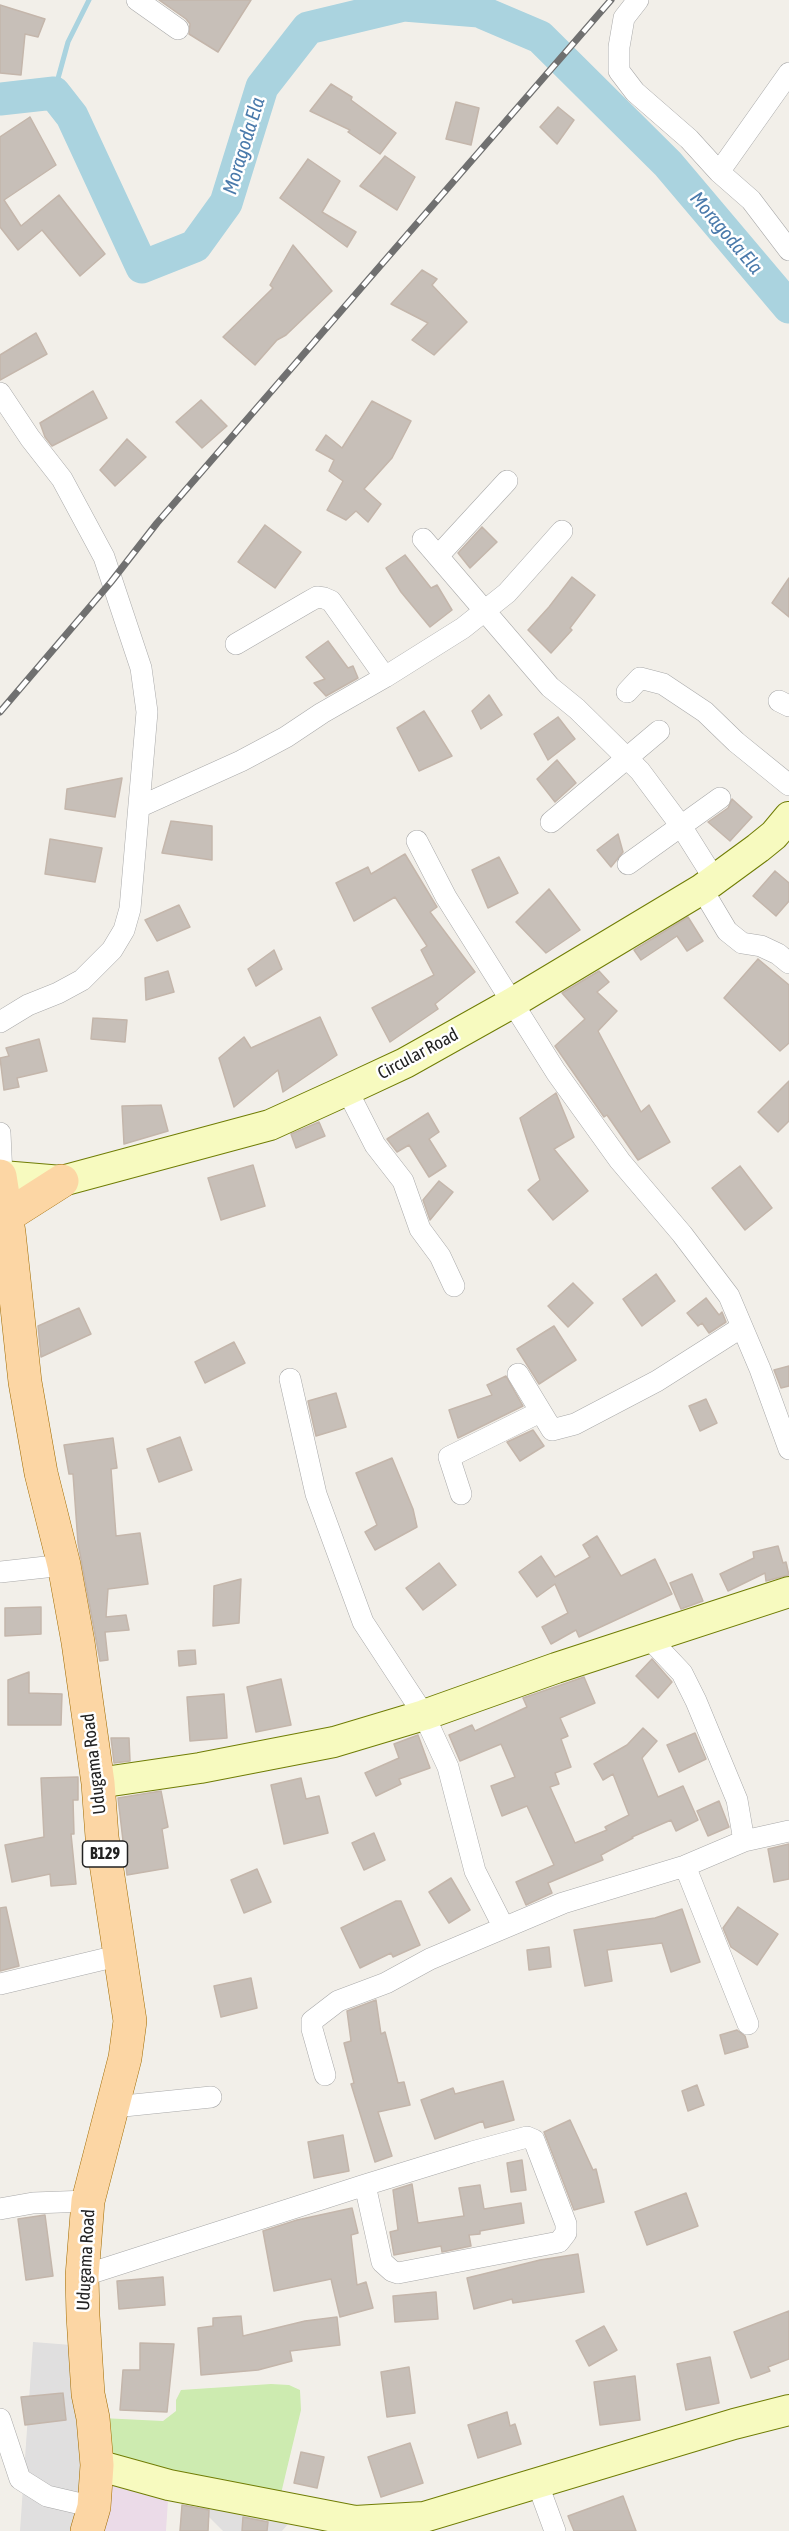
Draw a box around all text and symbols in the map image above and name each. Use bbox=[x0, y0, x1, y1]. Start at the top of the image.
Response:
water label: Moragoda Ela bbox=[218, 95, 270, 197]
water label: Moragoda Ela bbox=[685, 187, 767, 279]
street label: Circular Road bbox=[374, 1024, 462, 1084]
street label: Udugama Road bbox=[77, 1712, 111, 1816]
road number: B129 bbox=[82, 1841, 128, 1867]
street label: Udugama Road bbox=[73, 2209, 99, 2311]

